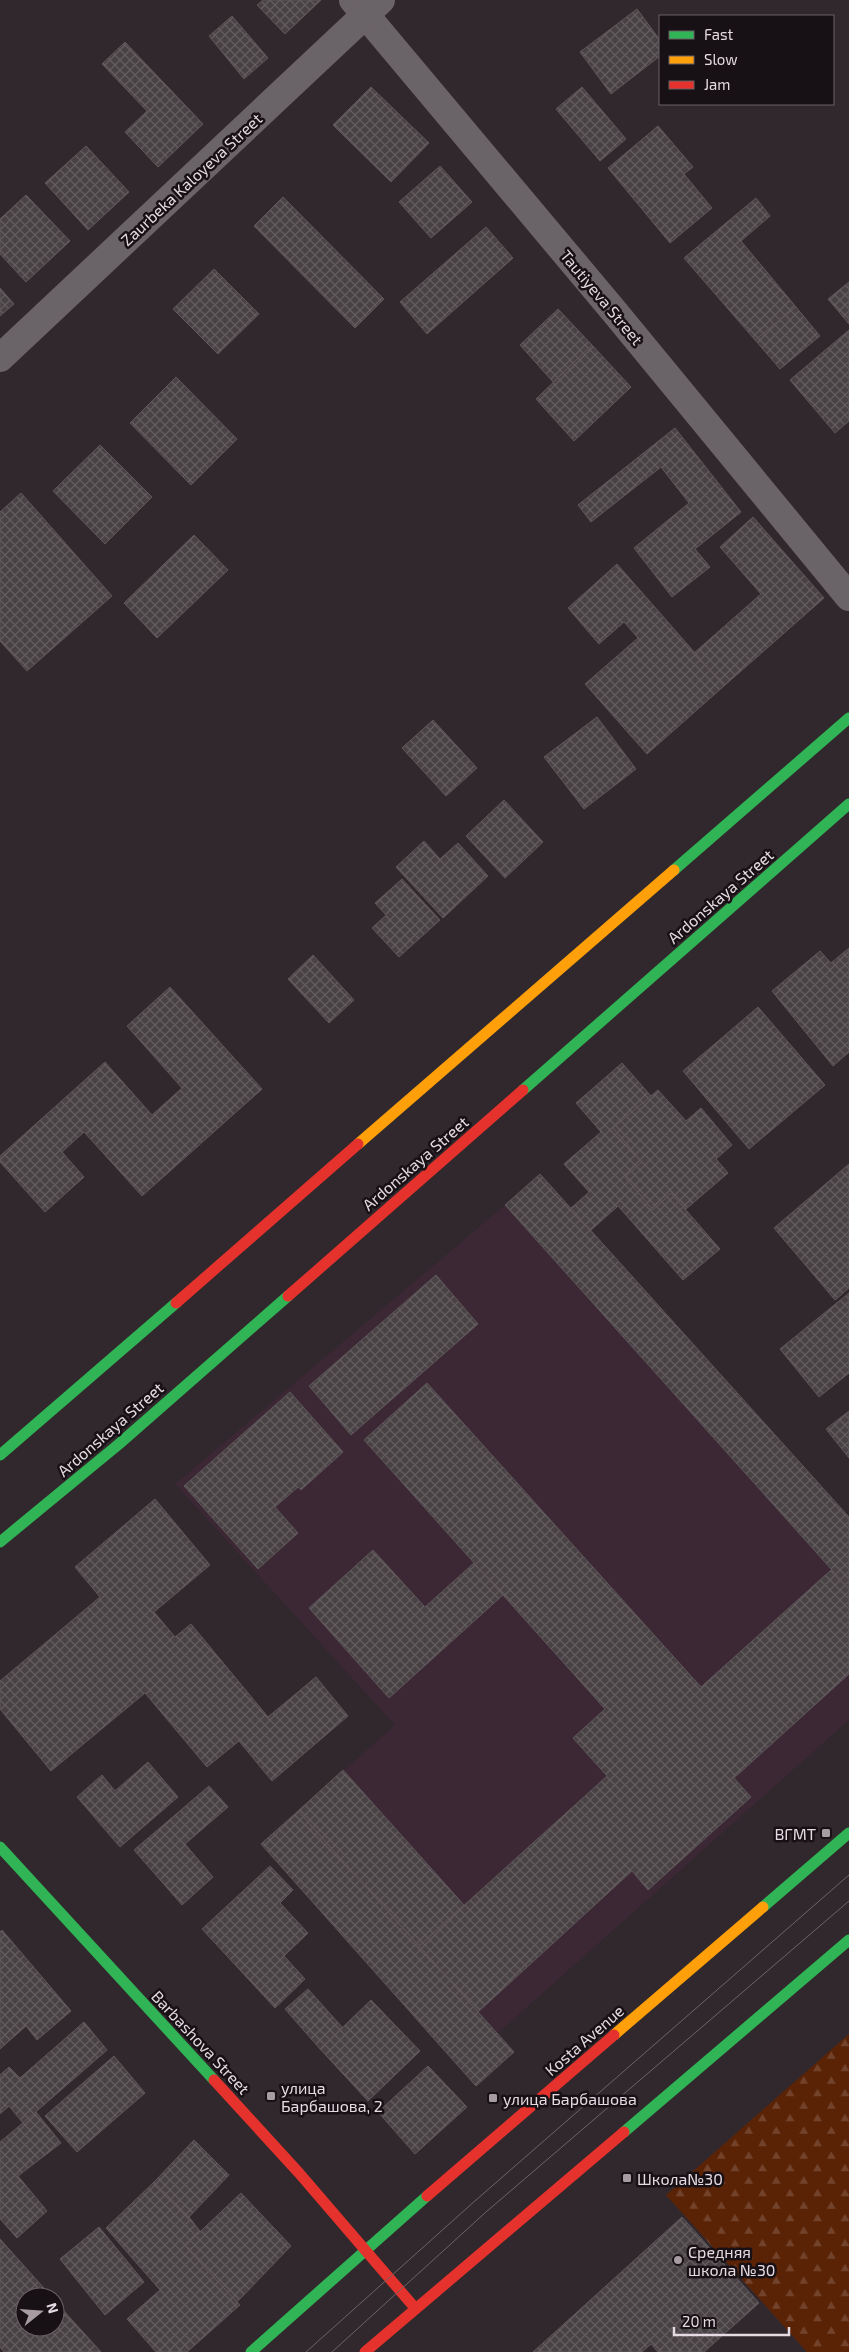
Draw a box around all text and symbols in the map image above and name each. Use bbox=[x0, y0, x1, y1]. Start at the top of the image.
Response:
legend bbox=[659, 15, 834, 105]
text: Fast bbox=[704, 25, 734, 43]
text: Slow bbox=[704, 50, 738, 68]
text: Jam bbox=[704, 75, 730, 93]
street label: Zaurbeka Kaloyeva Street bbox=[117, 109, 265, 249]
street label: Tautiyeva Street bbox=[557, 246, 647, 348]
street label: Ardonskaya Street bbox=[663, 845, 777, 947]
street label: Ardonskaya Street bbox=[358, 1112, 472, 1214]
street label: Ardonskaya Street bbox=[53, 1378, 167, 1480]
place label: ВГМТ bbox=[774, 1824, 816, 1843]
marker: ВГМТ bbox=[820, 1827, 832, 1839]
street label: Barbashova Street bbox=[148, 1986, 254, 2098]
street label: Kosta Avenue bbox=[541, 2001, 627, 2079]
place label: улица Барбашова, 2 bbox=[281, 2078, 383, 2115]
place label: улица Барбашова bbox=[503, 2089, 637, 2109]
marker: улица Барбашова, 2 bbox=[265, 2090, 277, 2102]
marker: улица Барбашова bbox=[487, 2092, 499, 2104]
place label: Школа№30 bbox=[637, 2169, 723, 2188]
marker: Школа№30 bbox=[621, 2172, 633, 2184]
place label: Средняя школа №30 bbox=[688, 2242, 775, 2279]
marker: Средняя школа №30 bbox=[672, 2254, 684, 2266]
north arrow bbox=[15, 2287, 65, 2337]
text: N bbox=[43, 2301, 63, 2315]
scale bar bbox=[674, 2304, 789, 2336]
text: 20 m bbox=[682, 2312, 716, 2330]

